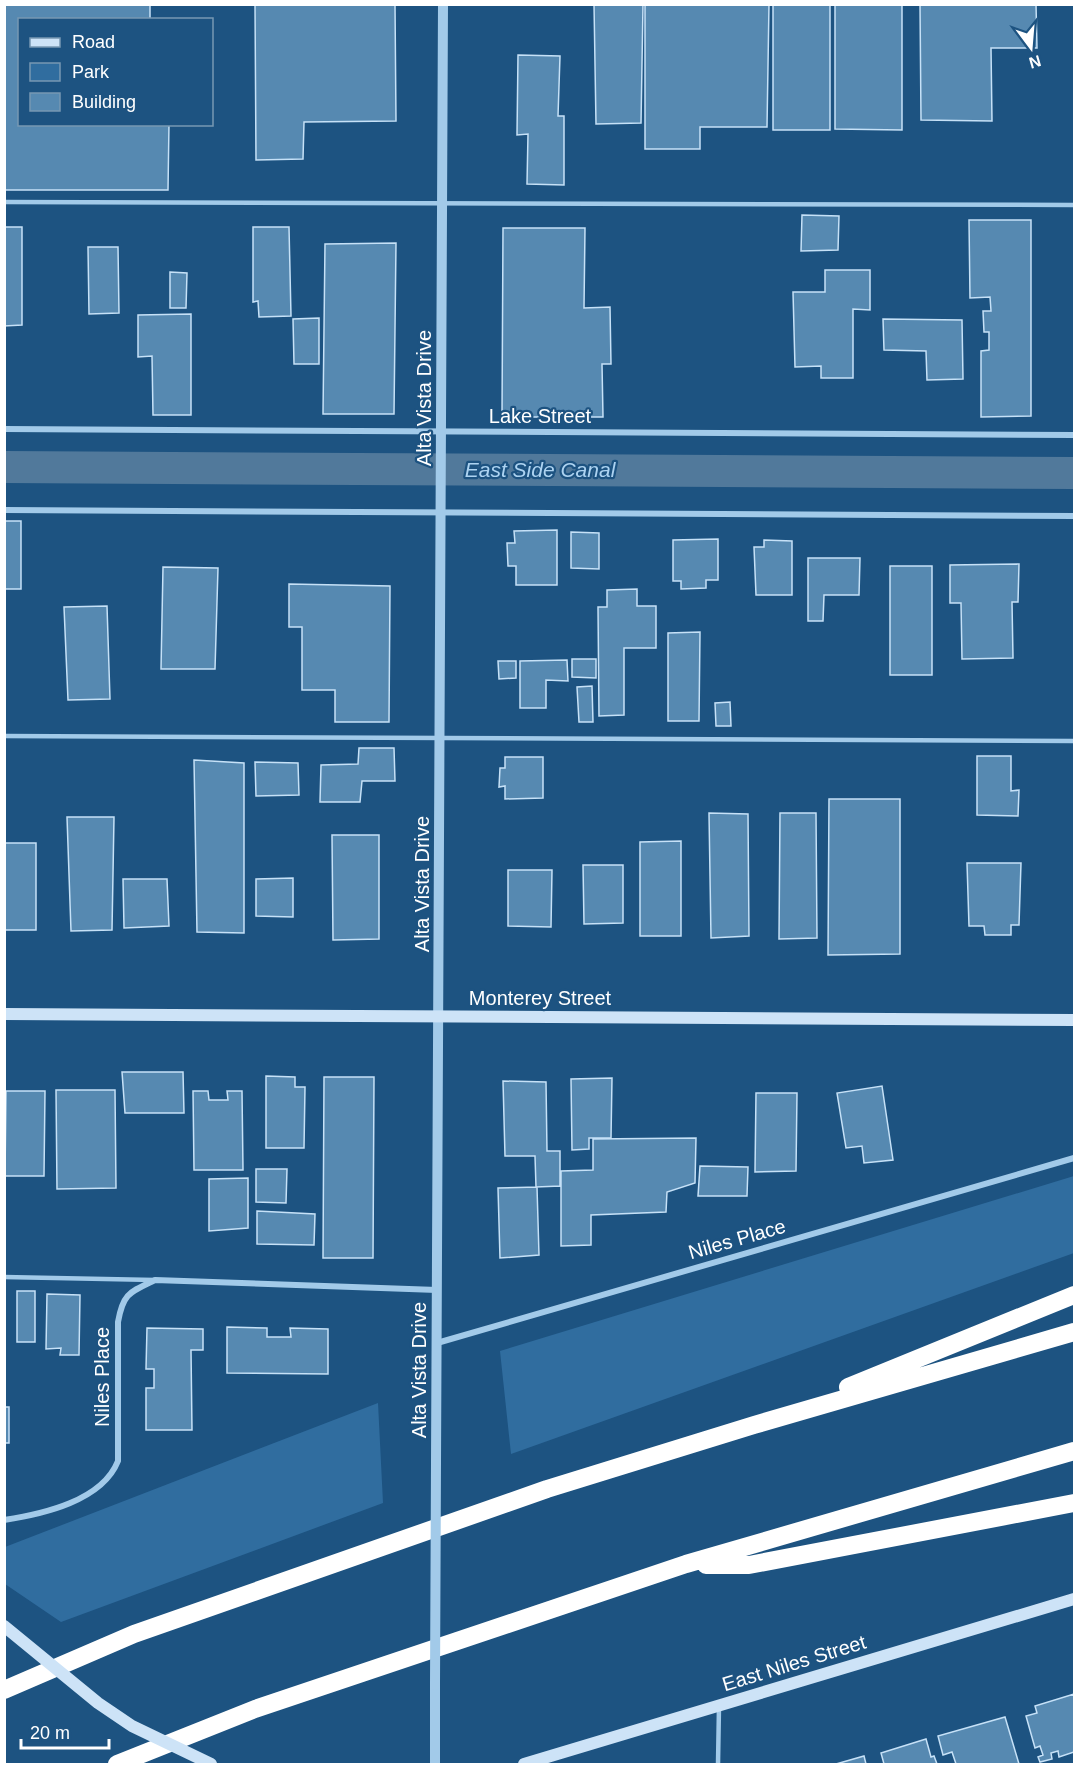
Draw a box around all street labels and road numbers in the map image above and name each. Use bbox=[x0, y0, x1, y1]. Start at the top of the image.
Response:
street label: Alta Vista Drive bbox=[413, 330, 435, 466]
street label: Lake Street bbox=[489, 405, 592, 427]
street label: Alta Vista Drive bbox=[411, 816, 433, 952]
street label: Monterey Street bbox=[469, 987, 612, 1009]
street label: Niles Place bbox=[686, 1215, 788, 1263]
street label: Alta Vista Drive bbox=[408, 1302, 430, 1438]
street label: Niles Place bbox=[91, 1327, 113, 1427]
street label: East Niles Street bbox=[720, 1631, 869, 1695]

